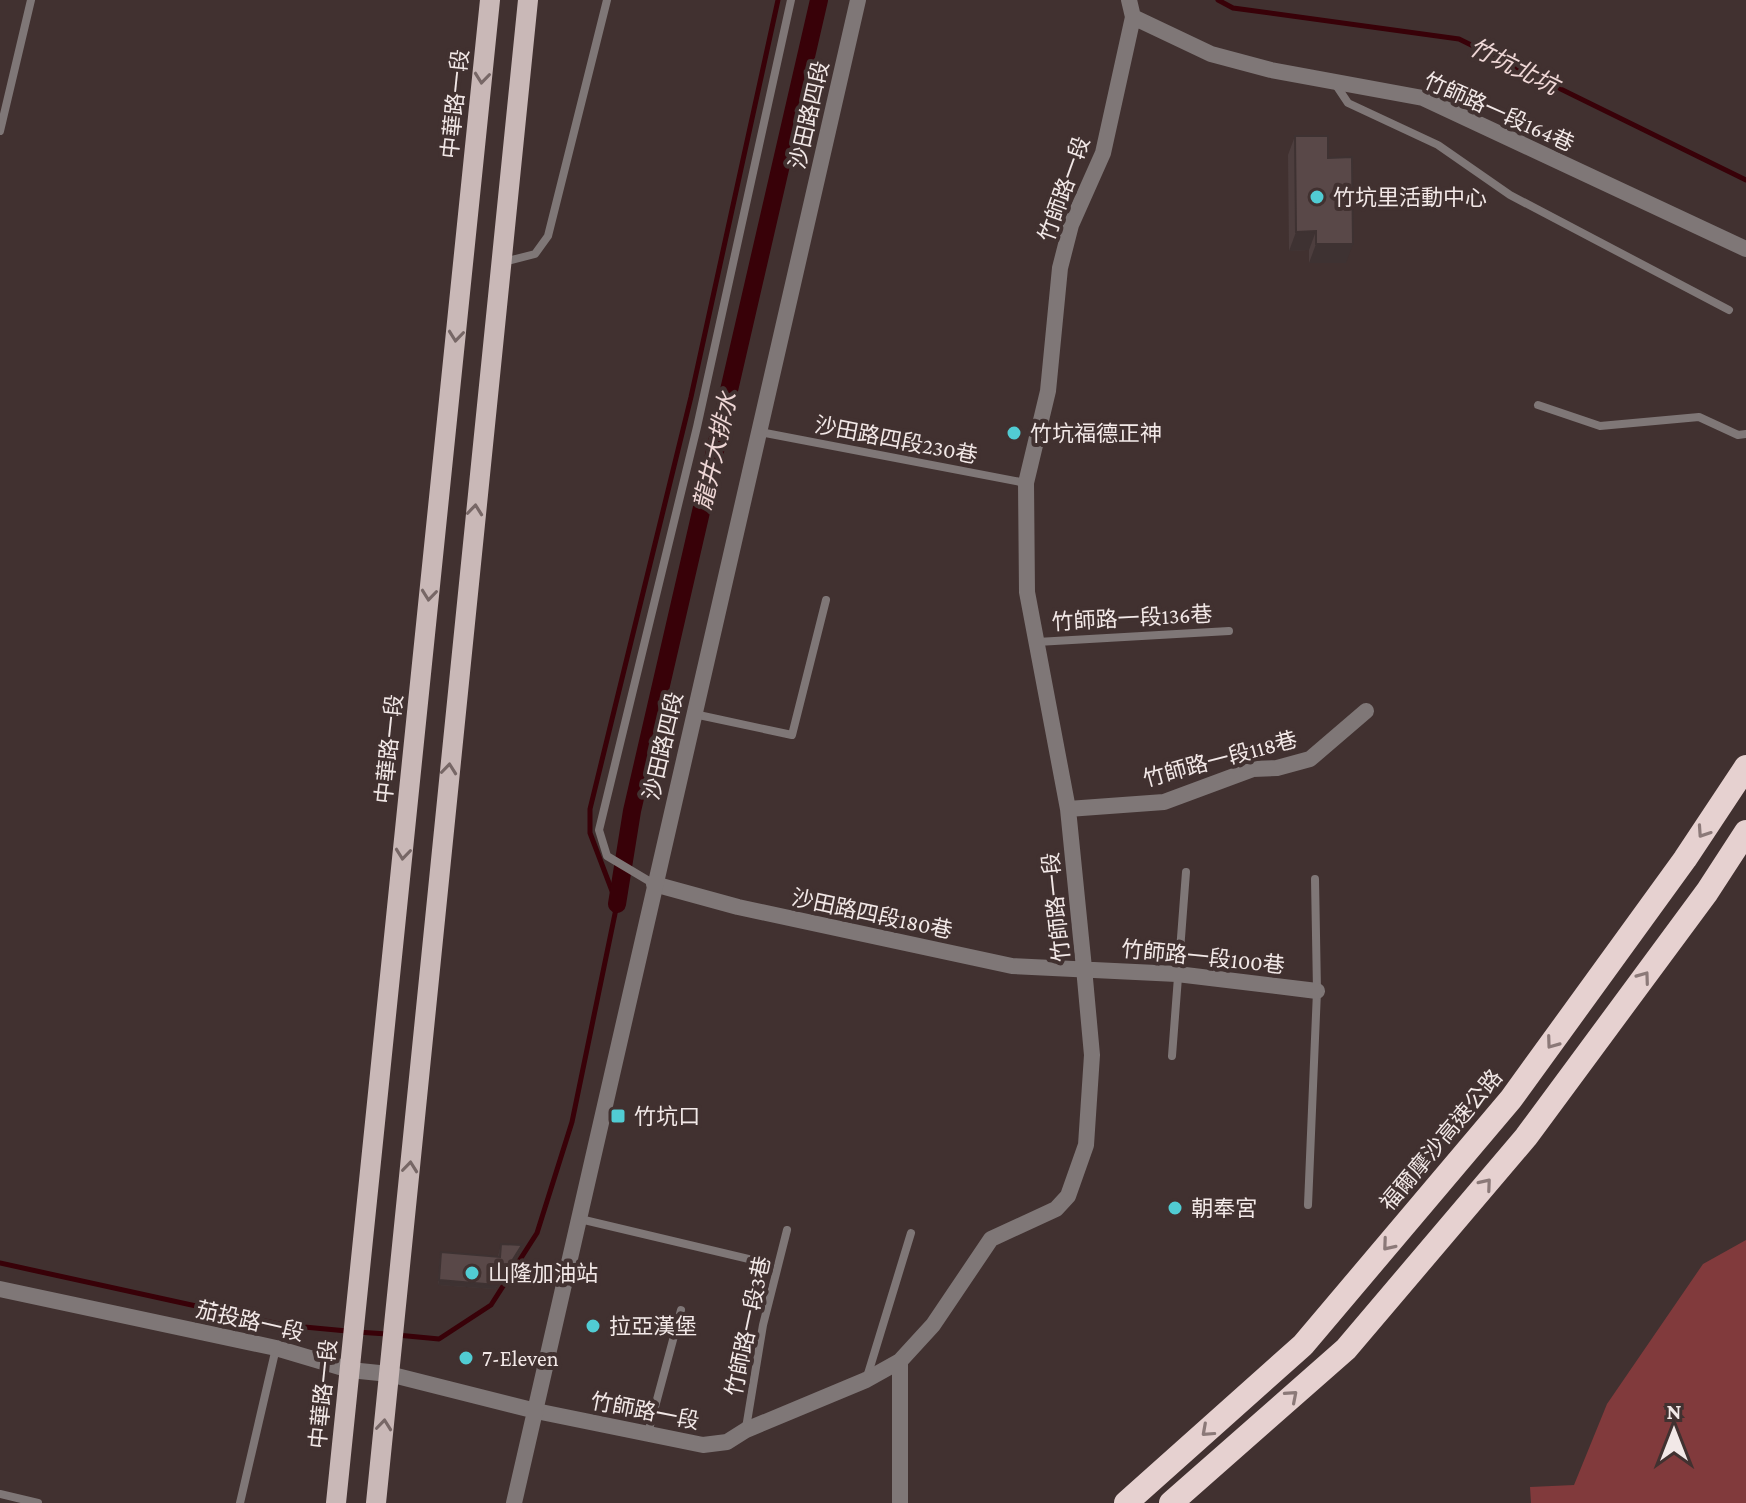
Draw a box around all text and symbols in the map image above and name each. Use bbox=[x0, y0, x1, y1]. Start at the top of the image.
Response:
water label: 竹坑北坑 bbox=[1465, 33, 1566, 100]
street label: 中華路一段 bbox=[437, 48, 473, 160]
street label: 沙田路四段 bbox=[784, 59, 834, 171]
street label: 竹師路一段164巷 bbox=[1420, 68, 1578, 156]
one-way arrow bbox=[474, 72, 491, 85]
street label: 竹師路一段 bbox=[1033, 133, 1095, 245]
place label: 竹坑里活動中心 bbox=[1333, 185, 1487, 210]
marker: 竹坑里活動中心 bbox=[1308, 188, 1326, 206]
one-way arrow bbox=[447, 330, 464, 343]
water label: 龍井大排水 bbox=[688, 389, 742, 512]
street label: 沙田路四段230巷 bbox=[812, 412, 980, 468]
place label: 竹坑福德正神 bbox=[1030, 421, 1162, 446]
marker: 竹坑福德正神 bbox=[1005, 424, 1023, 442]
one-way arrow bbox=[466, 503, 483, 516]
one-way arrow bbox=[421, 589, 438, 602]
street label: 竹師路一段136巷 bbox=[1051, 601, 1213, 635]
street label: 沙田路四段 bbox=[638, 690, 688, 802]
street label: 中華路一段 bbox=[371, 693, 407, 805]
street label: 竹師路一段118巷 bbox=[1140, 726, 1300, 792]
one-way arrow bbox=[440, 762, 457, 775]
one-way arrow bbox=[1698, 823, 1713, 837]
one-way arrow bbox=[394, 847, 411, 860]
street label: 竹師路一段 bbox=[1038, 851, 1074, 963]
street label: 沙田路四段180巷 bbox=[789, 885, 955, 943]
street label: 竹師路一段100巷 bbox=[1120, 936, 1286, 978]
one-way arrow bbox=[1634, 971, 1649, 986]
one-way arrow bbox=[1547, 1034, 1562, 1049]
street label: 福爾摩沙高速公路 bbox=[1375, 1065, 1507, 1215]
place label: 竹坑口 bbox=[634, 1104, 700, 1129]
marker: 竹坑口 bbox=[609, 1107, 627, 1125]
one-way arrow bbox=[401, 1160, 418, 1173]
one-way arrow bbox=[1476, 1179, 1491, 1193]
place label: 朝奉宮 bbox=[1191, 1196, 1257, 1221]
marker: 朝奉宮 bbox=[1166, 1199, 1184, 1217]
one-way arrow bbox=[1383, 1235, 1398, 1250]
street label: 竹師路一段3巷 bbox=[721, 1254, 775, 1398]
place label: 山隆加油站 bbox=[488, 1261, 598, 1286]
marker: 山隆加油站 bbox=[463, 1264, 481, 1282]
street label: 茄投路一段 bbox=[194, 1296, 306, 1346]
place label: 拉亞漢堡 bbox=[609, 1314, 697, 1339]
marker: 拉亞漢堡 bbox=[584, 1317, 602, 1335]
street label: 中華路一段 bbox=[305, 1338, 341, 1450]
place label: 7-Eleven bbox=[482, 1346, 559, 1371]
marker: 7-Eleven bbox=[457, 1349, 475, 1367]
street label: 竹師路一段 bbox=[589, 1388, 701, 1434]
one-way arrow bbox=[1283, 1391, 1298, 1406]
north arrow bbox=[1634, 1391, 1714, 1471]
text: N bbox=[1667, 1399, 1682, 1424]
one-way arrow bbox=[375, 1418, 392, 1431]
one-way arrow bbox=[1202, 1421, 1216, 1436]

